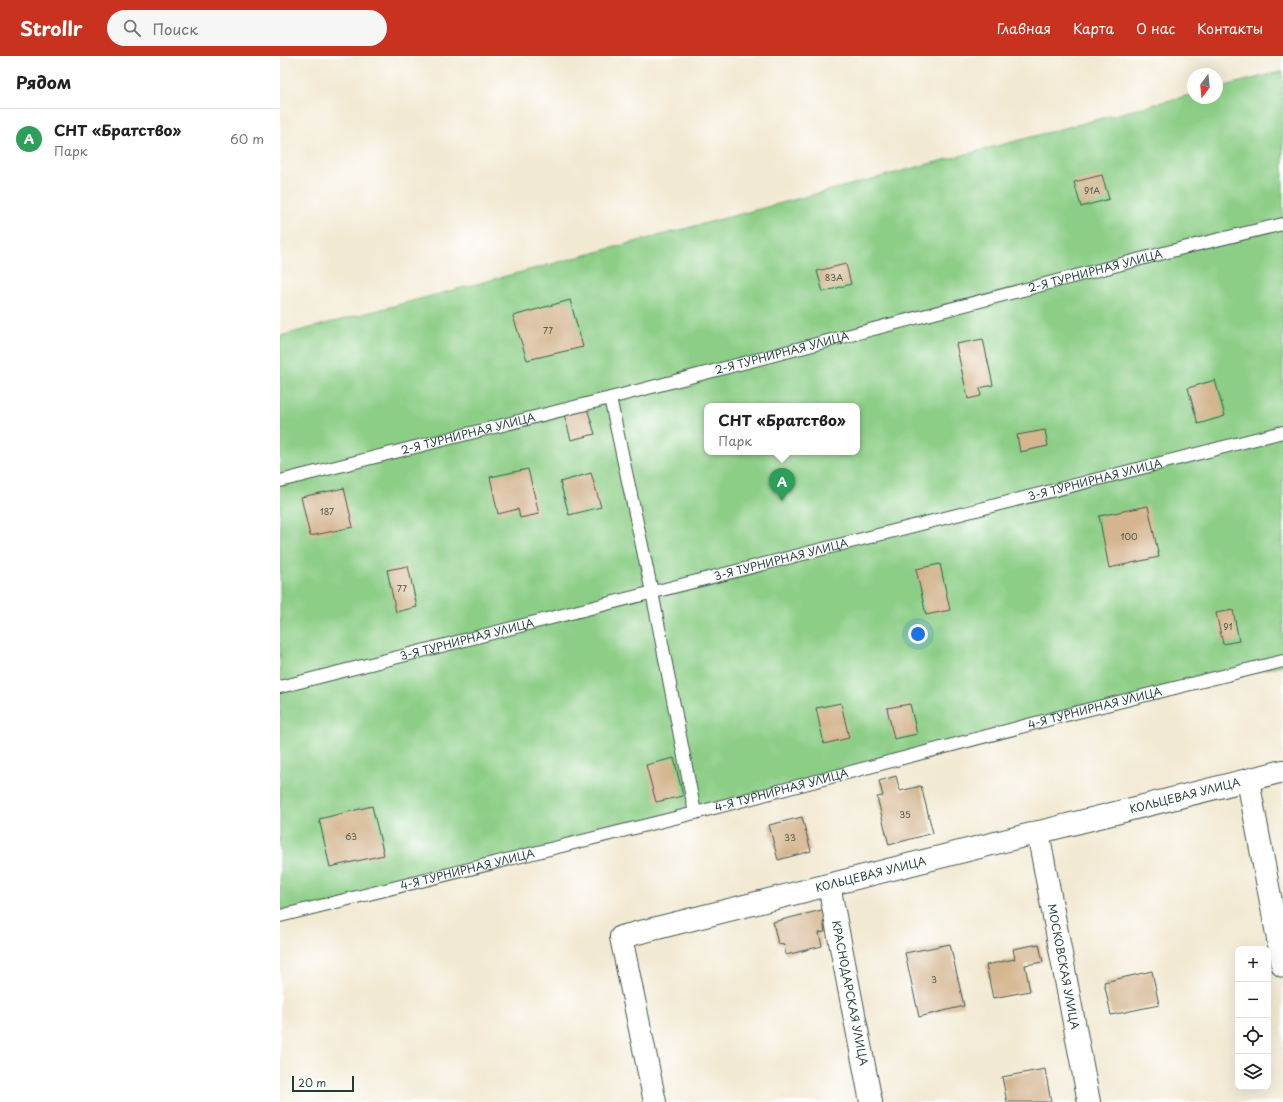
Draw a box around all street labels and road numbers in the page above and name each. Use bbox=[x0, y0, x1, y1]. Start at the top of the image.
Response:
street label: 2-Я ТУРНИРНАЯ УЛИЦА bbox=[1026, 245, 1165, 296]
street label: 2-Я ТУРНИРНАЯ УЛИЦА bbox=[713, 327, 851, 378]
street label: 2-Я ТУРНИРНАЯ УЛИЦА bbox=[399, 408, 538, 458]
street label: 3-Я ТУРНИРНАЯ УЛИЦА bbox=[1026, 454, 1164, 504]
street label: 3-Я ТУРНИРНАЯ УЛИЦА bbox=[712, 534, 850, 584]
street label: 3-Я ТУРНИРНАЯ УЛИЦА bbox=[398, 614, 536, 664]
street label: 4-Я ТУРНИРНАЯ УЛИЦА bbox=[1026, 682, 1164, 733]
street label: 4-Я ТУРНИРНАЯ УЛИЦА bbox=[713, 764, 851, 815]
street label: КОЛЬЦЕВАЯ УЛИЦА bbox=[1128, 773, 1242, 817]
street label: 4-Я ТУРНИРНАЯ УЛИЦА bbox=[398, 844, 537, 894]
street label: КОЛЬЦЕВАЯ УЛИЦА bbox=[814, 852, 928, 896]
street label: МОСКОВСКАЯ УЛИЦА bbox=[1044, 902, 1084, 1031]
street label: КРАСНОДАРСКАЯ УЛИЦА bbox=[828, 919, 873, 1068]

